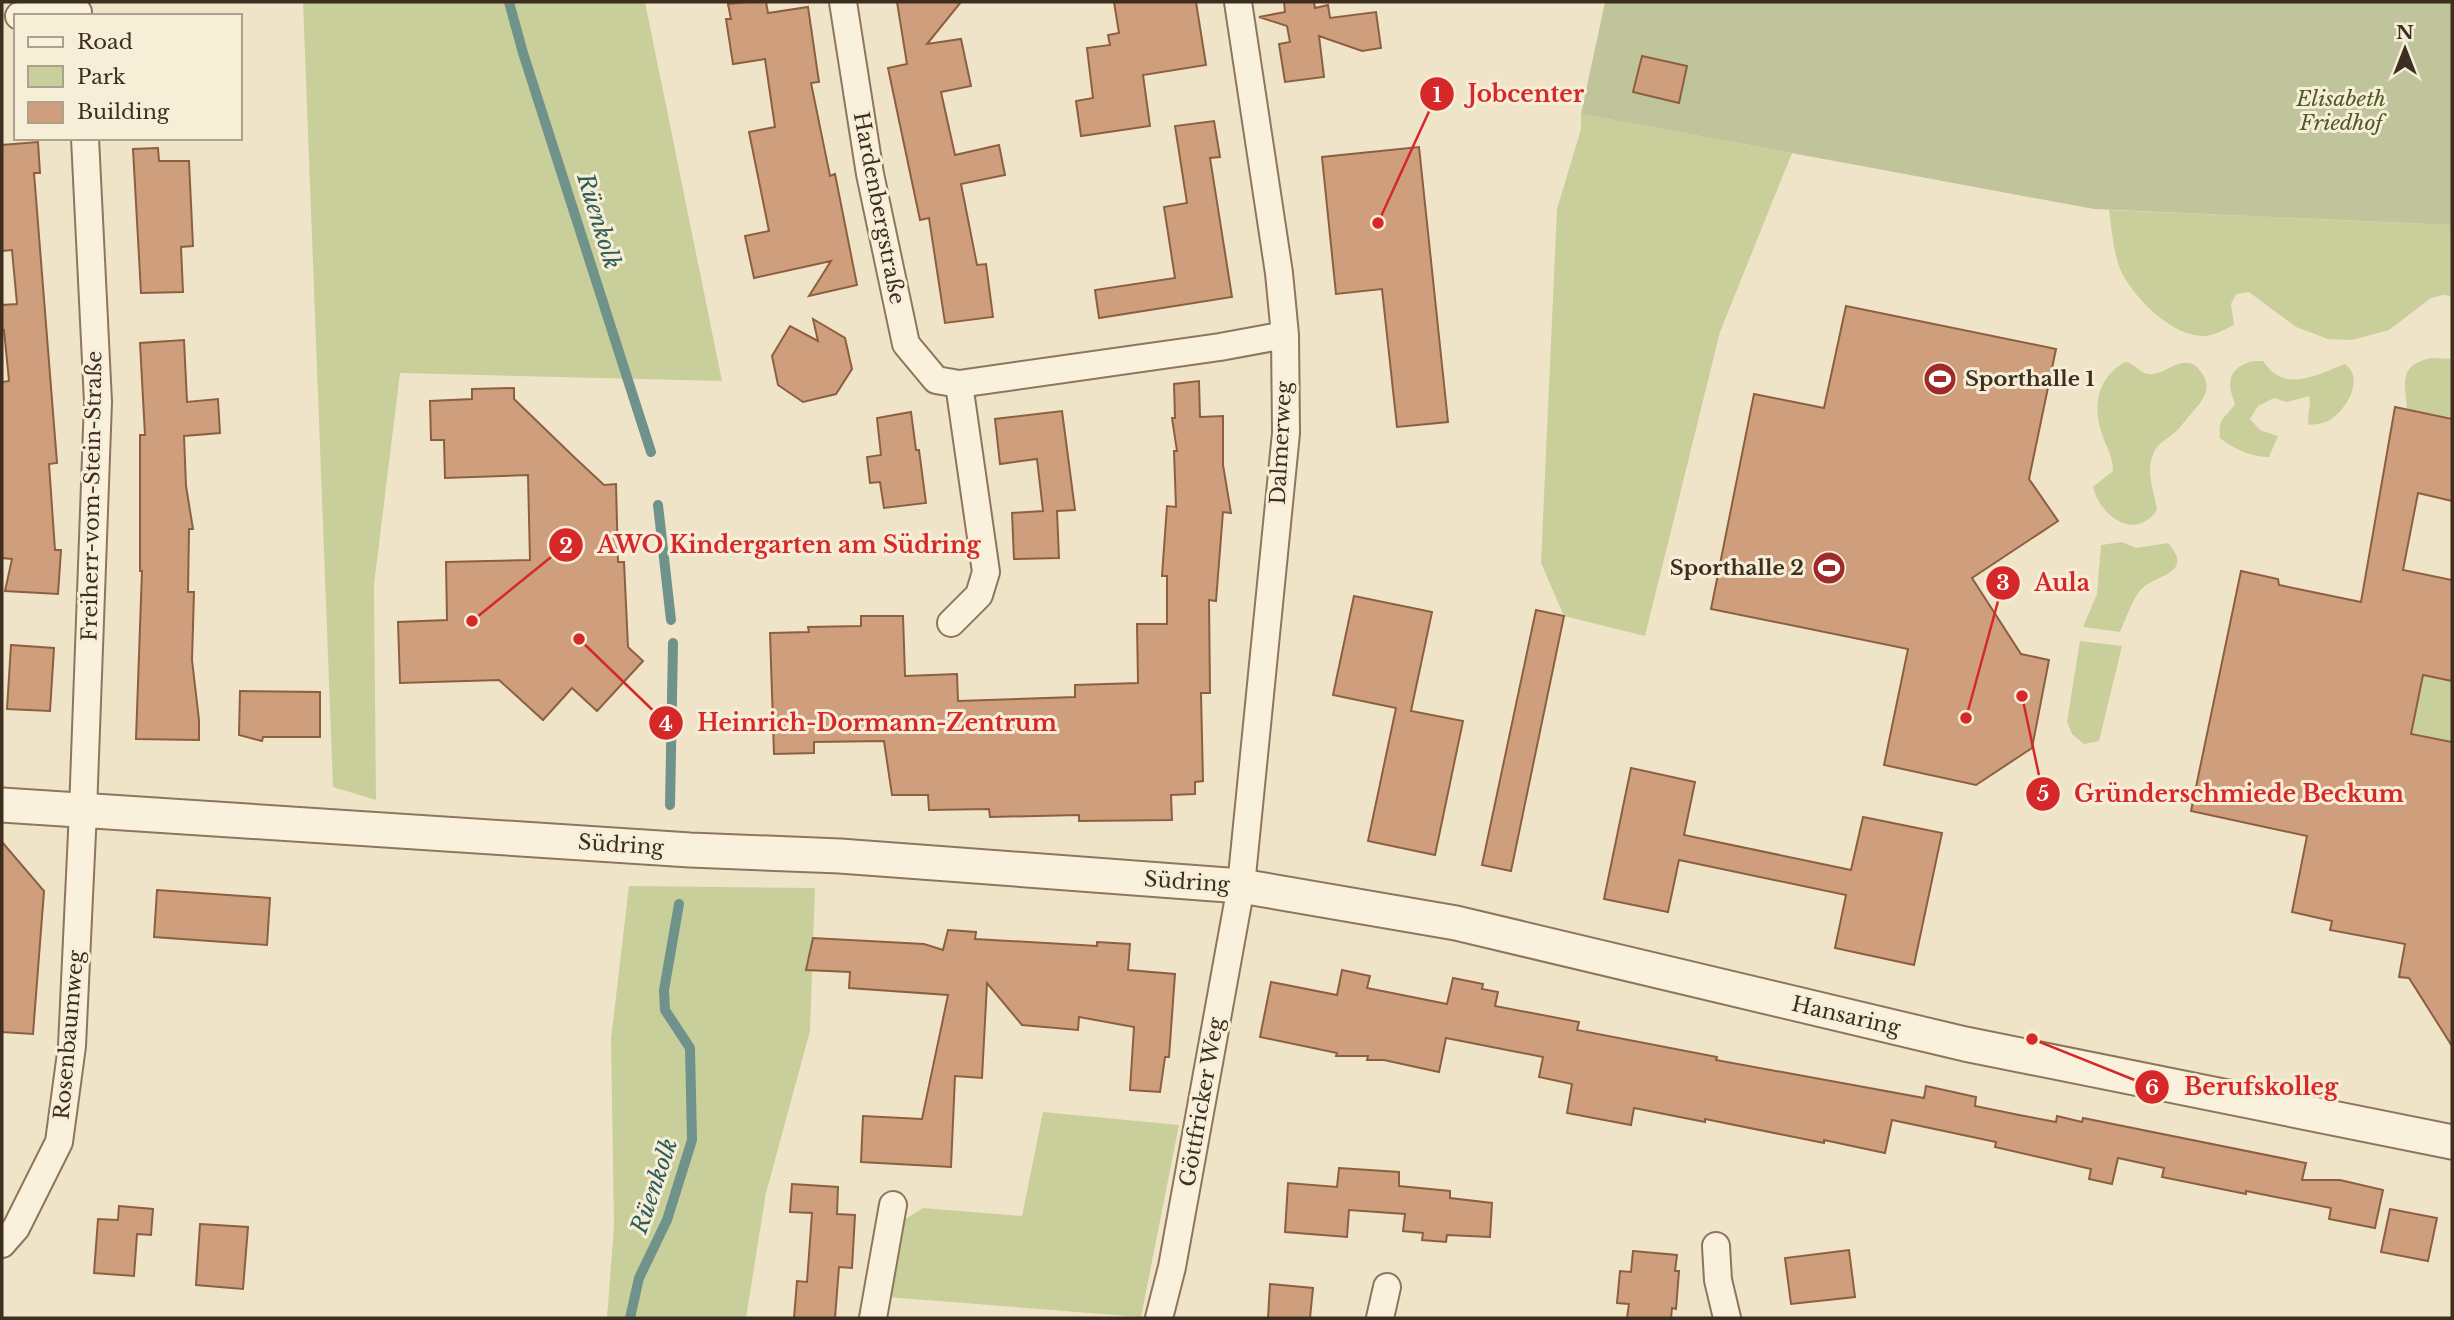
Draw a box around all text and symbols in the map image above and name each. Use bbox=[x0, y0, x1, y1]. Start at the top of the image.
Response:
legend bbox=[14, 14, 242, 140]
north arrow bbox=[2370, 14, 2440, 84]
text: N bbox=[2396, 21, 2414, 44]
text: Road bbox=[77, 29, 133, 55]
text: Park bbox=[77, 64, 126, 90]
callout: Jobcenter bbox=[1419, 72, 1599, 116]
text: Jobcenter bbox=[1464, 80, 1585, 108]
text: 1 bbox=[1432, 82, 1442, 108]
park label: Elisabeth Friedhof bbox=[2295, 86, 2387, 136]
text: Building bbox=[77, 99, 170, 125]
street label: Hardenbergstraße bbox=[848, 110, 910, 306]
water label: Rüenkolk bbox=[571, 169, 627, 272]
street label: Freiherr-vom-Stein-Straße bbox=[76, 351, 108, 641]
sports icon: Sporthalle 1 bbox=[1921, 360, 1959, 398]
place label: Sporthalle 1 bbox=[1965, 366, 2095, 392]
street label: Dalmerweg bbox=[1265, 380, 1297, 505]
callout: AWO Kindergarten am Südring bbox=[548, 523, 994, 567]
text: AWO Kindergarten am Südring bbox=[596, 531, 982, 559]
text: 2 bbox=[559, 533, 573, 559]
sports icon: Sporthalle 2 bbox=[1810, 549, 1848, 587]
place label: Sporthalle 2 bbox=[1670, 555, 1804, 581]
callout: Aula bbox=[1986, 561, 2104, 605]
text: Aula bbox=[2033, 569, 2090, 597]
text: 3 bbox=[1996, 570, 2010, 596]
callout: Heinrich-Dormann-Zentrum bbox=[649, 701, 1071, 745]
text: Heinrich-Dormann-Zentrum bbox=[697, 709, 1057, 737]
text: 4 bbox=[659, 711, 673, 737]
callout: Gründerschmiede Beckum bbox=[2025, 772, 2418, 816]
text: Gründerschmiede Beckum bbox=[2074, 780, 2405, 808]
text: 5 bbox=[2037, 781, 2049, 807]
street label: Südring bbox=[577, 829, 665, 861]
street label: Südring bbox=[1143, 866, 1231, 898]
street label: Rosenbaumweg bbox=[49, 949, 89, 1121]
street label: Hansaring bbox=[1789, 991, 1903, 1041]
street label: Göttfricker Weg bbox=[1174, 1015, 1230, 1189]
callout: Berufskolleg bbox=[2135, 1065, 2352, 1109]
text: Berufskolleg bbox=[2184, 1073, 2339, 1101]
text: 6 bbox=[2145, 1075, 2159, 1101]
water label: Rüenkolk bbox=[624, 1135, 683, 1238]

